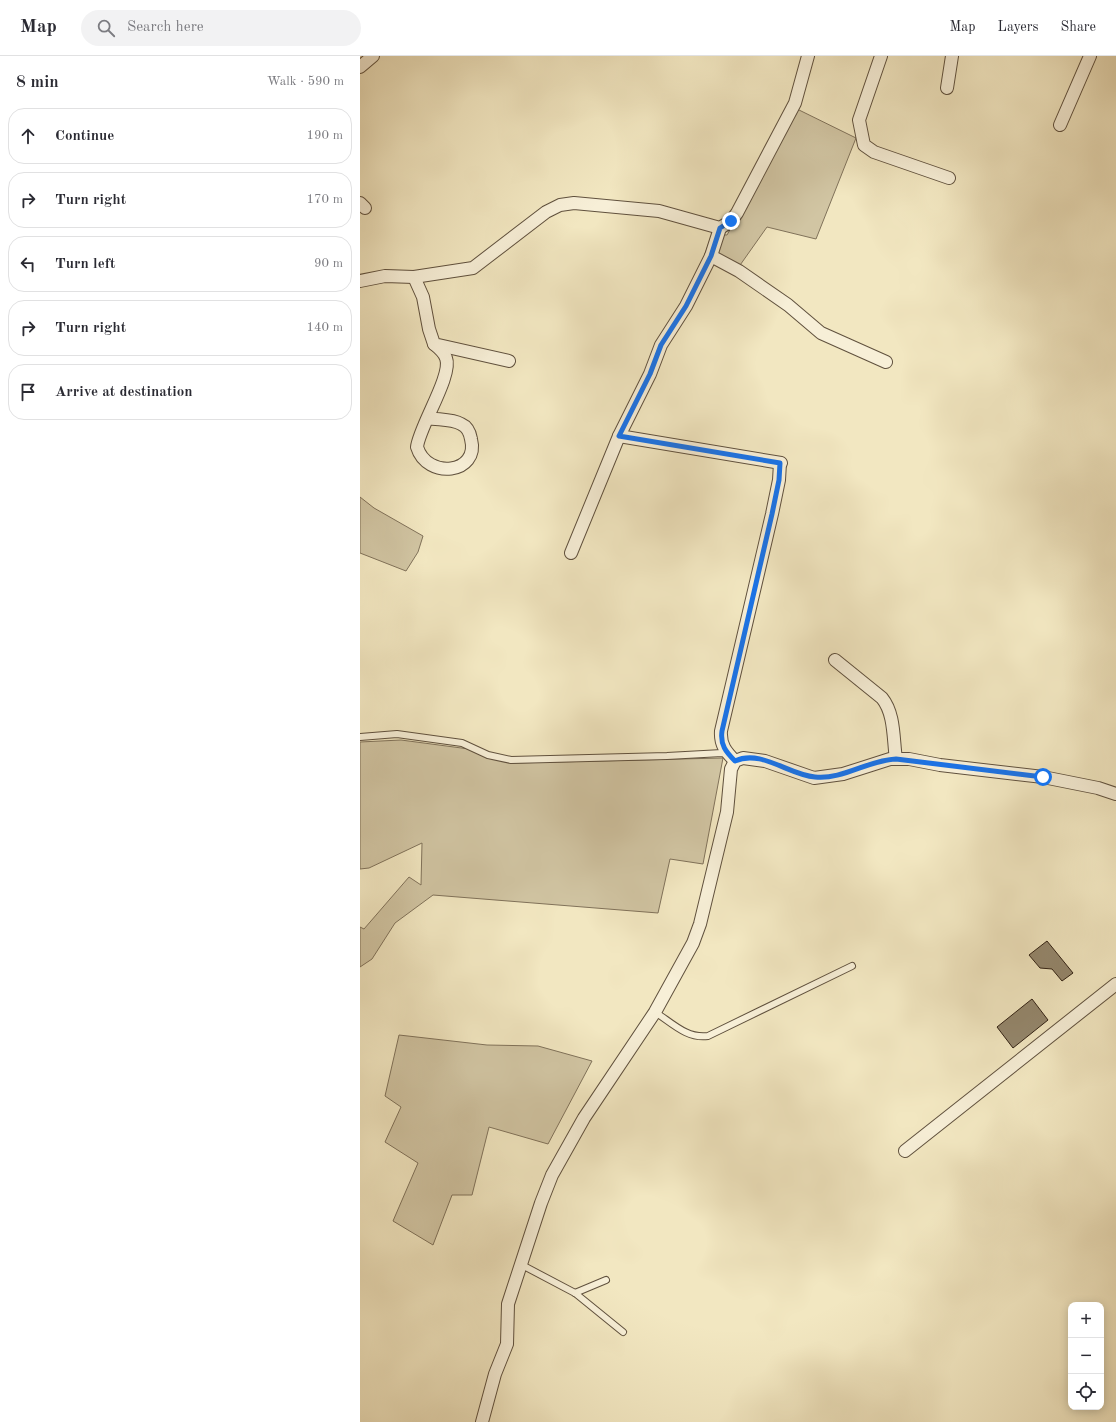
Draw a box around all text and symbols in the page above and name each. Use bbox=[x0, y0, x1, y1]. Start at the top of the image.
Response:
search box bbox=[81, 10, 361, 46]
icon: search bbox=[95, 17, 117, 39]
text: Map bbox=[20, 18, 57, 37]
text: Search here bbox=[127, 20, 204, 35]
text: Map bbox=[950, 20, 976, 34]
text: Layers bbox=[998, 20, 1039, 34]
text: Share bbox=[1061, 20, 1096, 34]
text: 8 min bbox=[16, 74, 59, 91]
text: Walk · 590 m bbox=[267, 75, 344, 88]
icon: ahead bbox=[17, 125, 39, 147]
text: Continue bbox=[55, 129, 114, 144]
text: 190 m bbox=[306, 129, 343, 142]
icon: right bbox=[17, 189, 39, 211]
text: Turn right bbox=[55, 193, 126, 208]
text: 170 m bbox=[306, 193, 343, 206]
route end bbox=[722, 212, 740, 230]
icon: left bbox=[17, 253, 39, 275]
text: Turn left bbox=[55, 257, 115, 272]
text: 90 m bbox=[314, 257, 343, 270]
icon: right bbox=[17, 317, 39, 339]
text: Turn right bbox=[55, 321, 126, 336]
text: 140 m bbox=[306, 321, 343, 334]
icon: arrive bbox=[17, 381, 39, 403]
text: Arrive at destination bbox=[55, 385, 193, 400]
route start bbox=[1034, 768, 1052, 786]
map controls bbox=[1068, 1302, 1104, 1410]
button: + bbox=[1068, 1302, 1104, 1338]
button: − bbox=[1068, 1338, 1104, 1374]
button: locate bbox=[1068, 1374, 1104, 1410]

